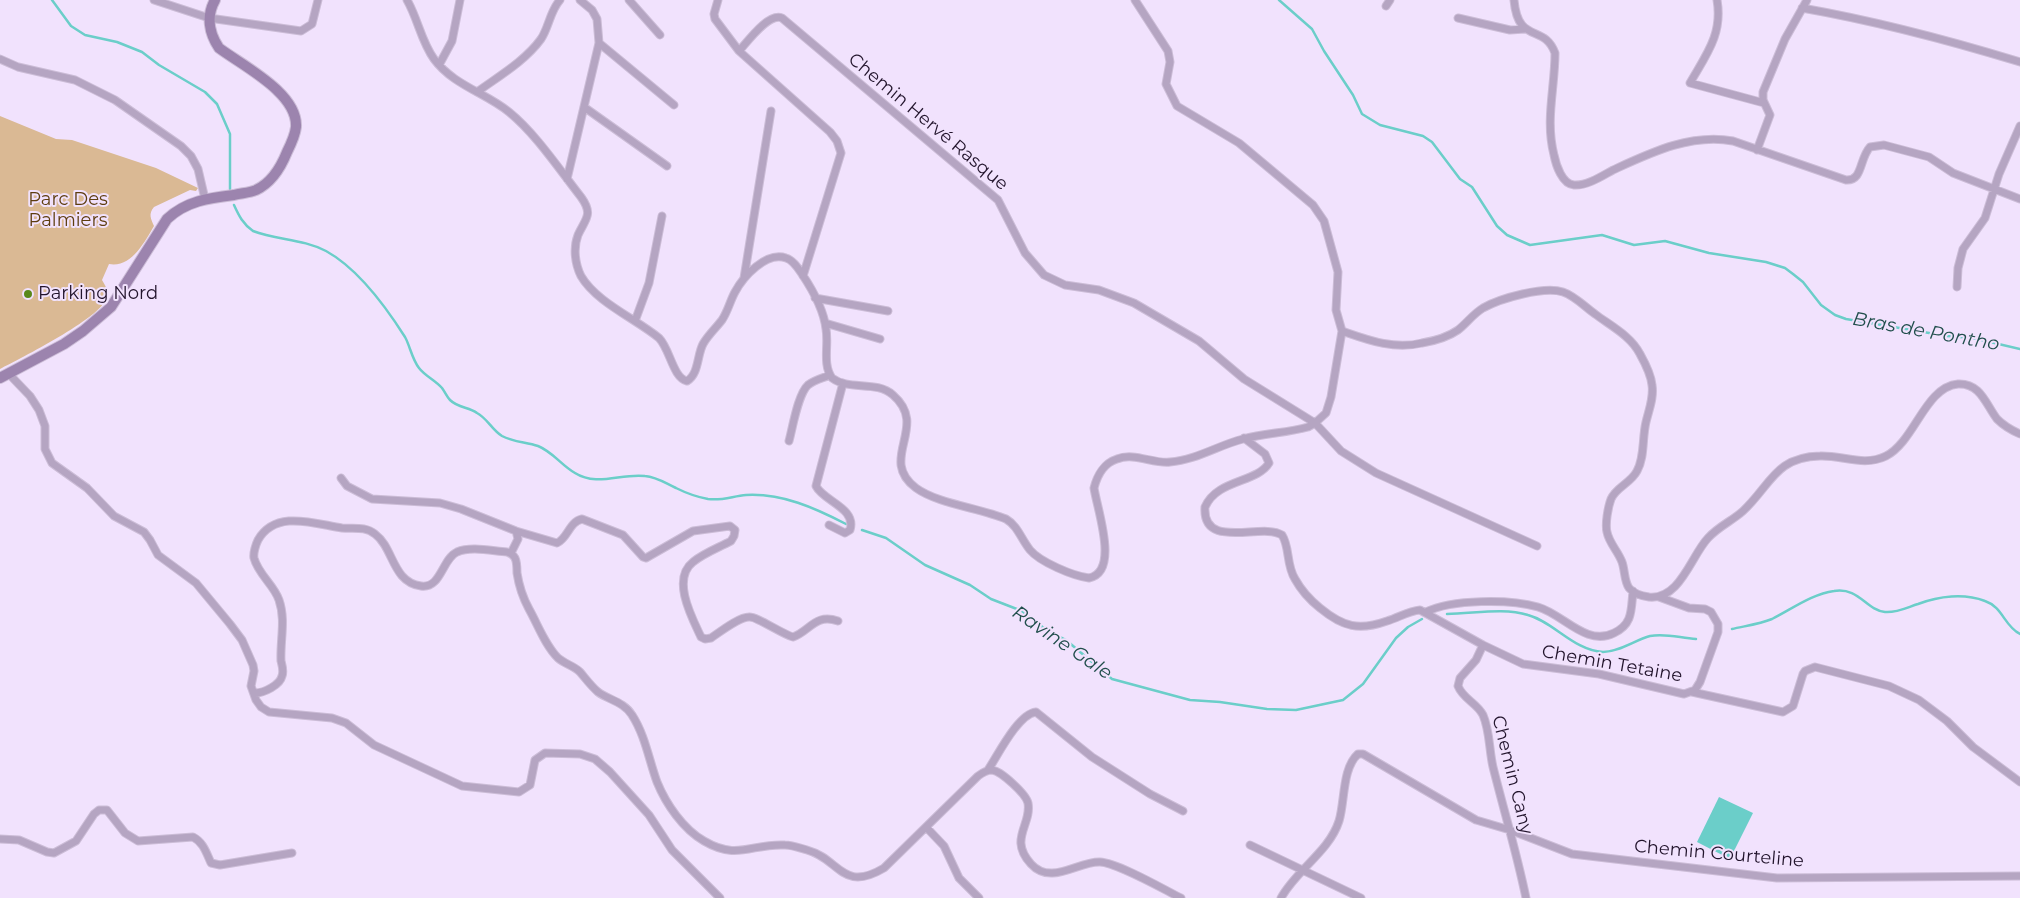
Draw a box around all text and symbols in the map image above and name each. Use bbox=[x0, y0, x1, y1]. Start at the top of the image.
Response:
street label: Chemin Hervé Rasque bbox=[844, 49, 1012, 195]
park label: Parc Des Palmiers bbox=[28, 189, 108, 232]
place label: Parking Nord bbox=[38, 283, 158, 305]
marker: Parking Nord bbox=[22, 288, 34, 300]
water label: Bras de Pontho bbox=[1851, 308, 2001, 356]
water label: Ravine Gale bbox=[1008, 601, 1116, 685]
street label: Chemin Tetaine bbox=[1540, 641, 1684, 687]
street label: Chemin Cany bbox=[1487, 713, 1537, 837]
street label: Chemin Courteline bbox=[1633, 836, 1805, 872]

